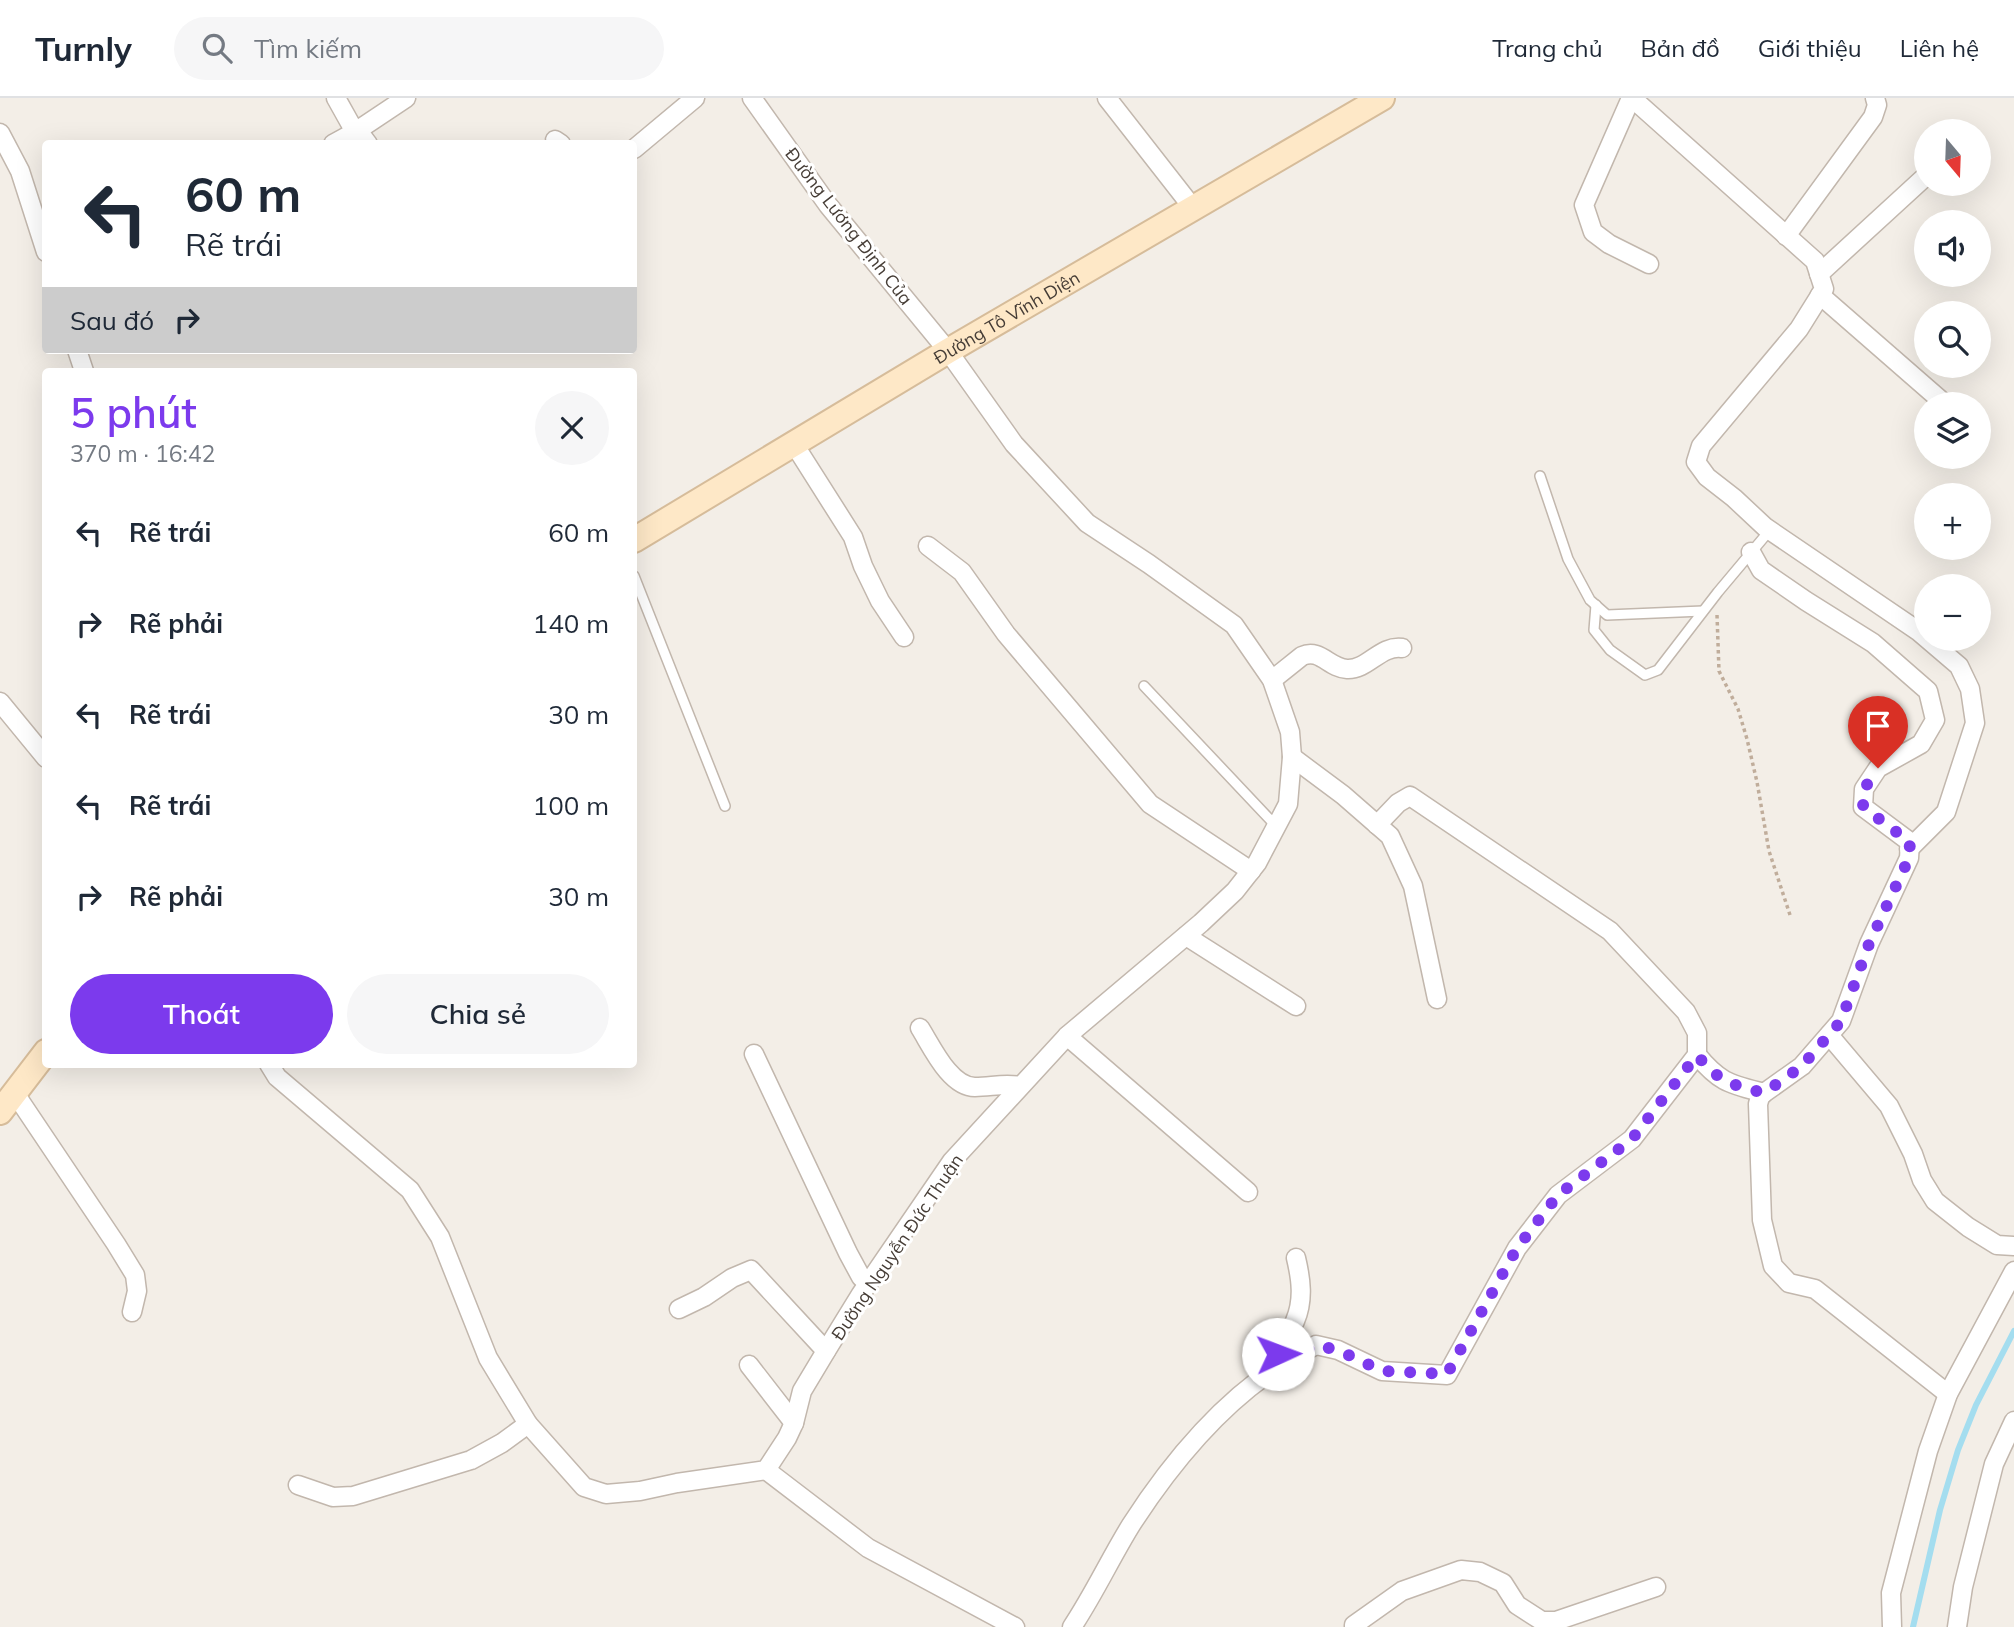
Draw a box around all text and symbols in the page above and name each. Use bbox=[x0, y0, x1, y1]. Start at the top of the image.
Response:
search box bbox=[174, 17, 664, 80]
text: Turnly bbox=[35, 28, 132, 69]
icon: search bbox=[198, 29, 236, 67]
text: Tìm kiếm bbox=[254, 32, 362, 65]
text: Trang chủ bbox=[1492, 33, 1603, 63]
text: Bản đồ bbox=[1641, 33, 1720, 63]
text: Giới thiệu bbox=[1758, 33, 1862, 63]
text: Liên hệ bbox=[1900, 33, 1979, 63]
north arrow bbox=[1914, 119, 1992, 196]
map controls bbox=[1914, 119, 1991, 651]
street label: Đường Lương Định Của bbox=[780, 143, 918, 309]
text: 60 m bbox=[185, 163, 301, 224]
icon: left bbox=[70, 168, 161, 259]
button: sound bbox=[1914, 210, 1991, 287]
text: Rẽ trái bbox=[185, 224, 282, 264]
street label: Đường Tô Vĩnh Diện bbox=[929, 265, 1084, 369]
icon: right bbox=[168, 301, 206, 339]
button: search bbox=[1914, 301, 1991, 378]
text: Sau đó bbox=[70, 304, 154, 337]
text: 5 phút bbox=[70, 386, 197, 439]
button: close bbox=[535, 391, 609, 465]
button: layers bbox=[1914, 392, 1991, 469]
text: 370 m · 16:42 bbox=[70, 439, 215, 468]
button: + bbox=[1914, 483, 1991, 560]
icon: left bbox=[70, 514, 108, 552]
text: Rẽ trái bbox=[129, 516, 211, 549]
text: 60 m bbox=[548, 516, 609, 549]
button: − bbox=[1914, 574, 1991, 651]
icon: right bbox=[70, 605, 108, 643]
text: Rẽ phải bbox=[129, 607, 223, 640]
text: 140 m bbox=[533, 607, 609, 640]
icon: left bbox=[70, 696, 108, 734]
pin bbox=[1848, 696, 1908, 768]
text: Rẽ trái bbox=[129, 698, 211, 731]
text: 30 m bbox=[548, 698, 609, 731]
icon: arrive bbox=[1859, 707, 1897, 745]
icon: left bbox=[70, 787, 108, 825]
text: Rẽ trái bbox=[129, 789, 211, 822]
text: 100 m bbox=[533, 789, 609, 822]
icon: right bbox=[70, 878, 108, 916]
text: Rẽ phải bbox=[129, 880, 223, 913]
text: 30 m bbox=[548, 880, 609, 913]
button: Thoát bbox=[70, 974, 333, 1054]
button: Chia sẻ bbox=[347, 974, 609, 1054]
street label: Đường Nguyễn Đức Thuận bbox=[826, 1149, 968, 1345]
position arrow bbox=[1241, 1317, 1315, 1391]

